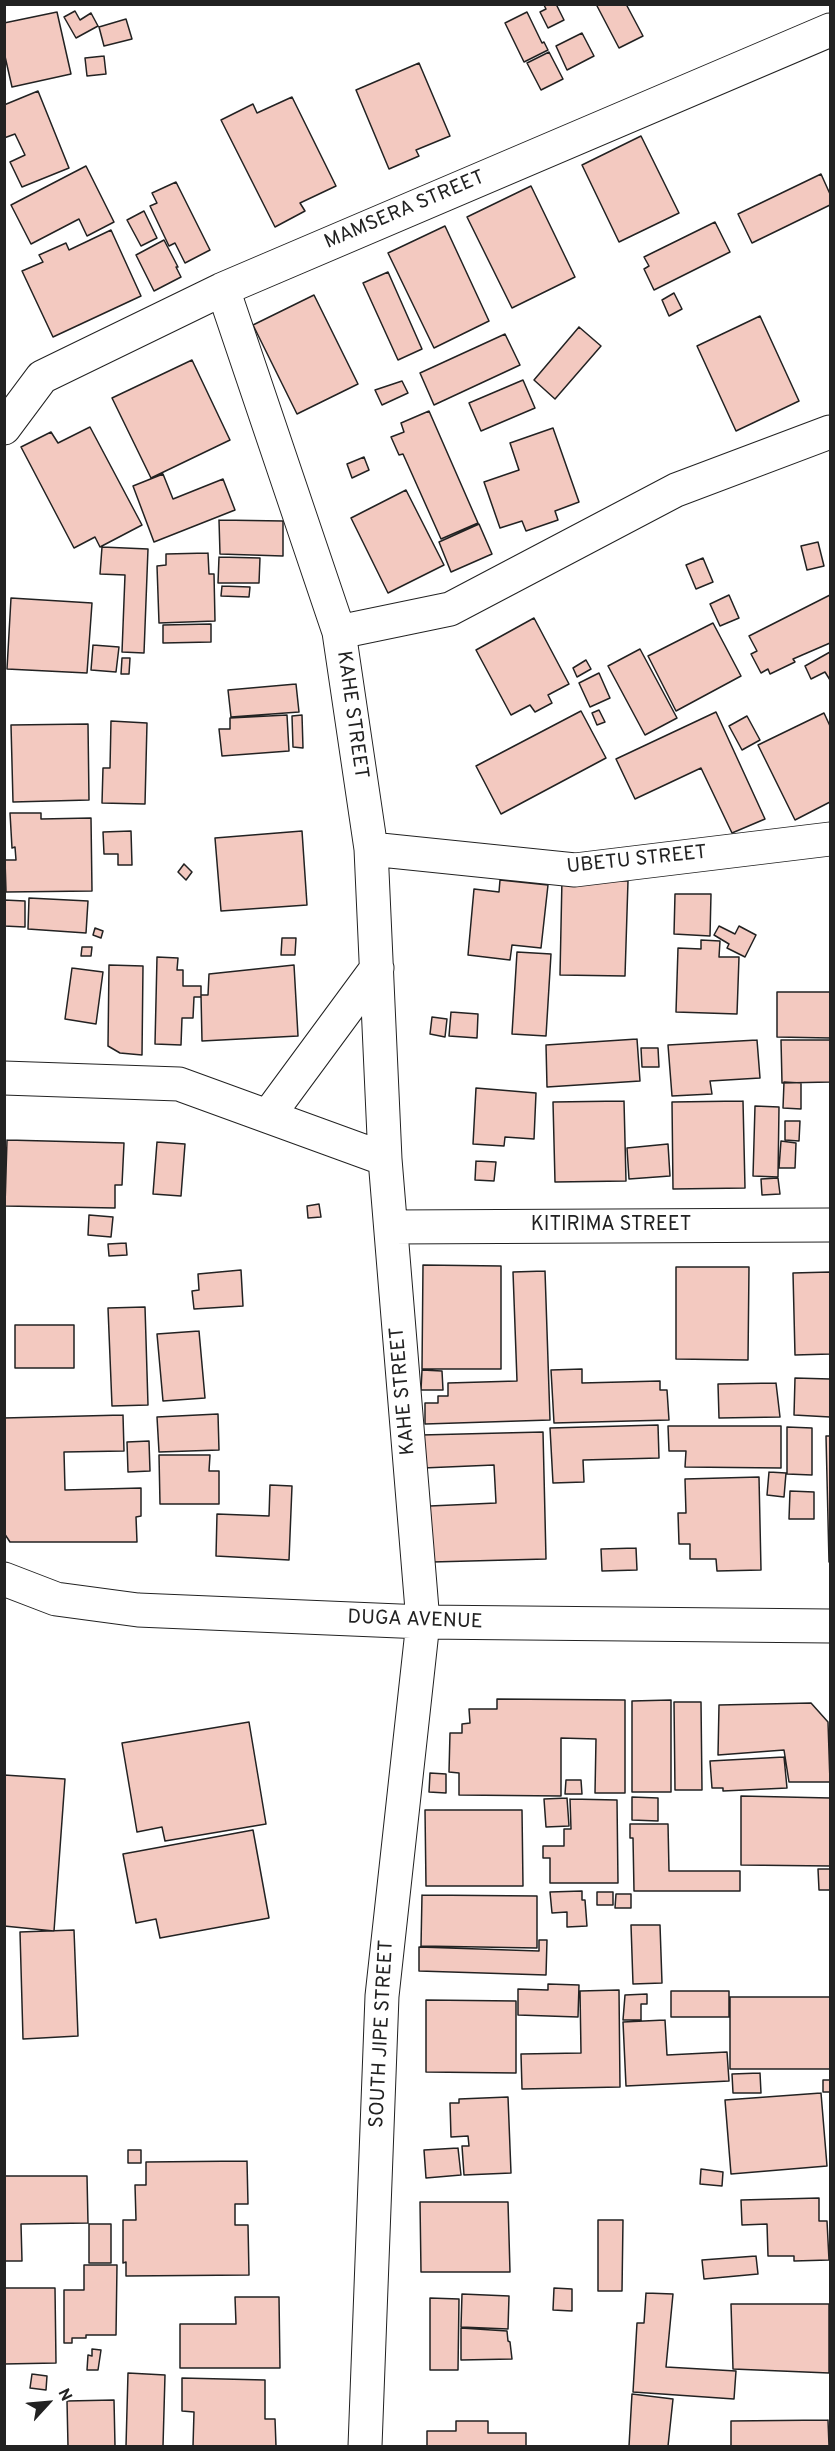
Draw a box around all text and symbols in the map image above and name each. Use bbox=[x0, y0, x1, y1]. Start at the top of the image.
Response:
street label: MAMSERA STREET bbox=[321, 166, 489, 256]
street label: KAHE STREET bbox=[330, 650, 372, 780]
street label: UBETU STREET bbox=[566, 842, 708, 880]
street label: KITIRIMA STREET bbox=[531, 1214, 691, 1238]
street label: KAHE STREET bbox=[386, 1326, 422, 1456]
street label: DUGA AVENUE bbox=[347, 1607, 483, 1635]
street label: SOUTH JIPE STREET bbox=[366, 1939, 400, 2129]
north arrow bbox=[18, 2373, 78, 2433]
text: N bbox=[53, 2386, 76, 2405]

